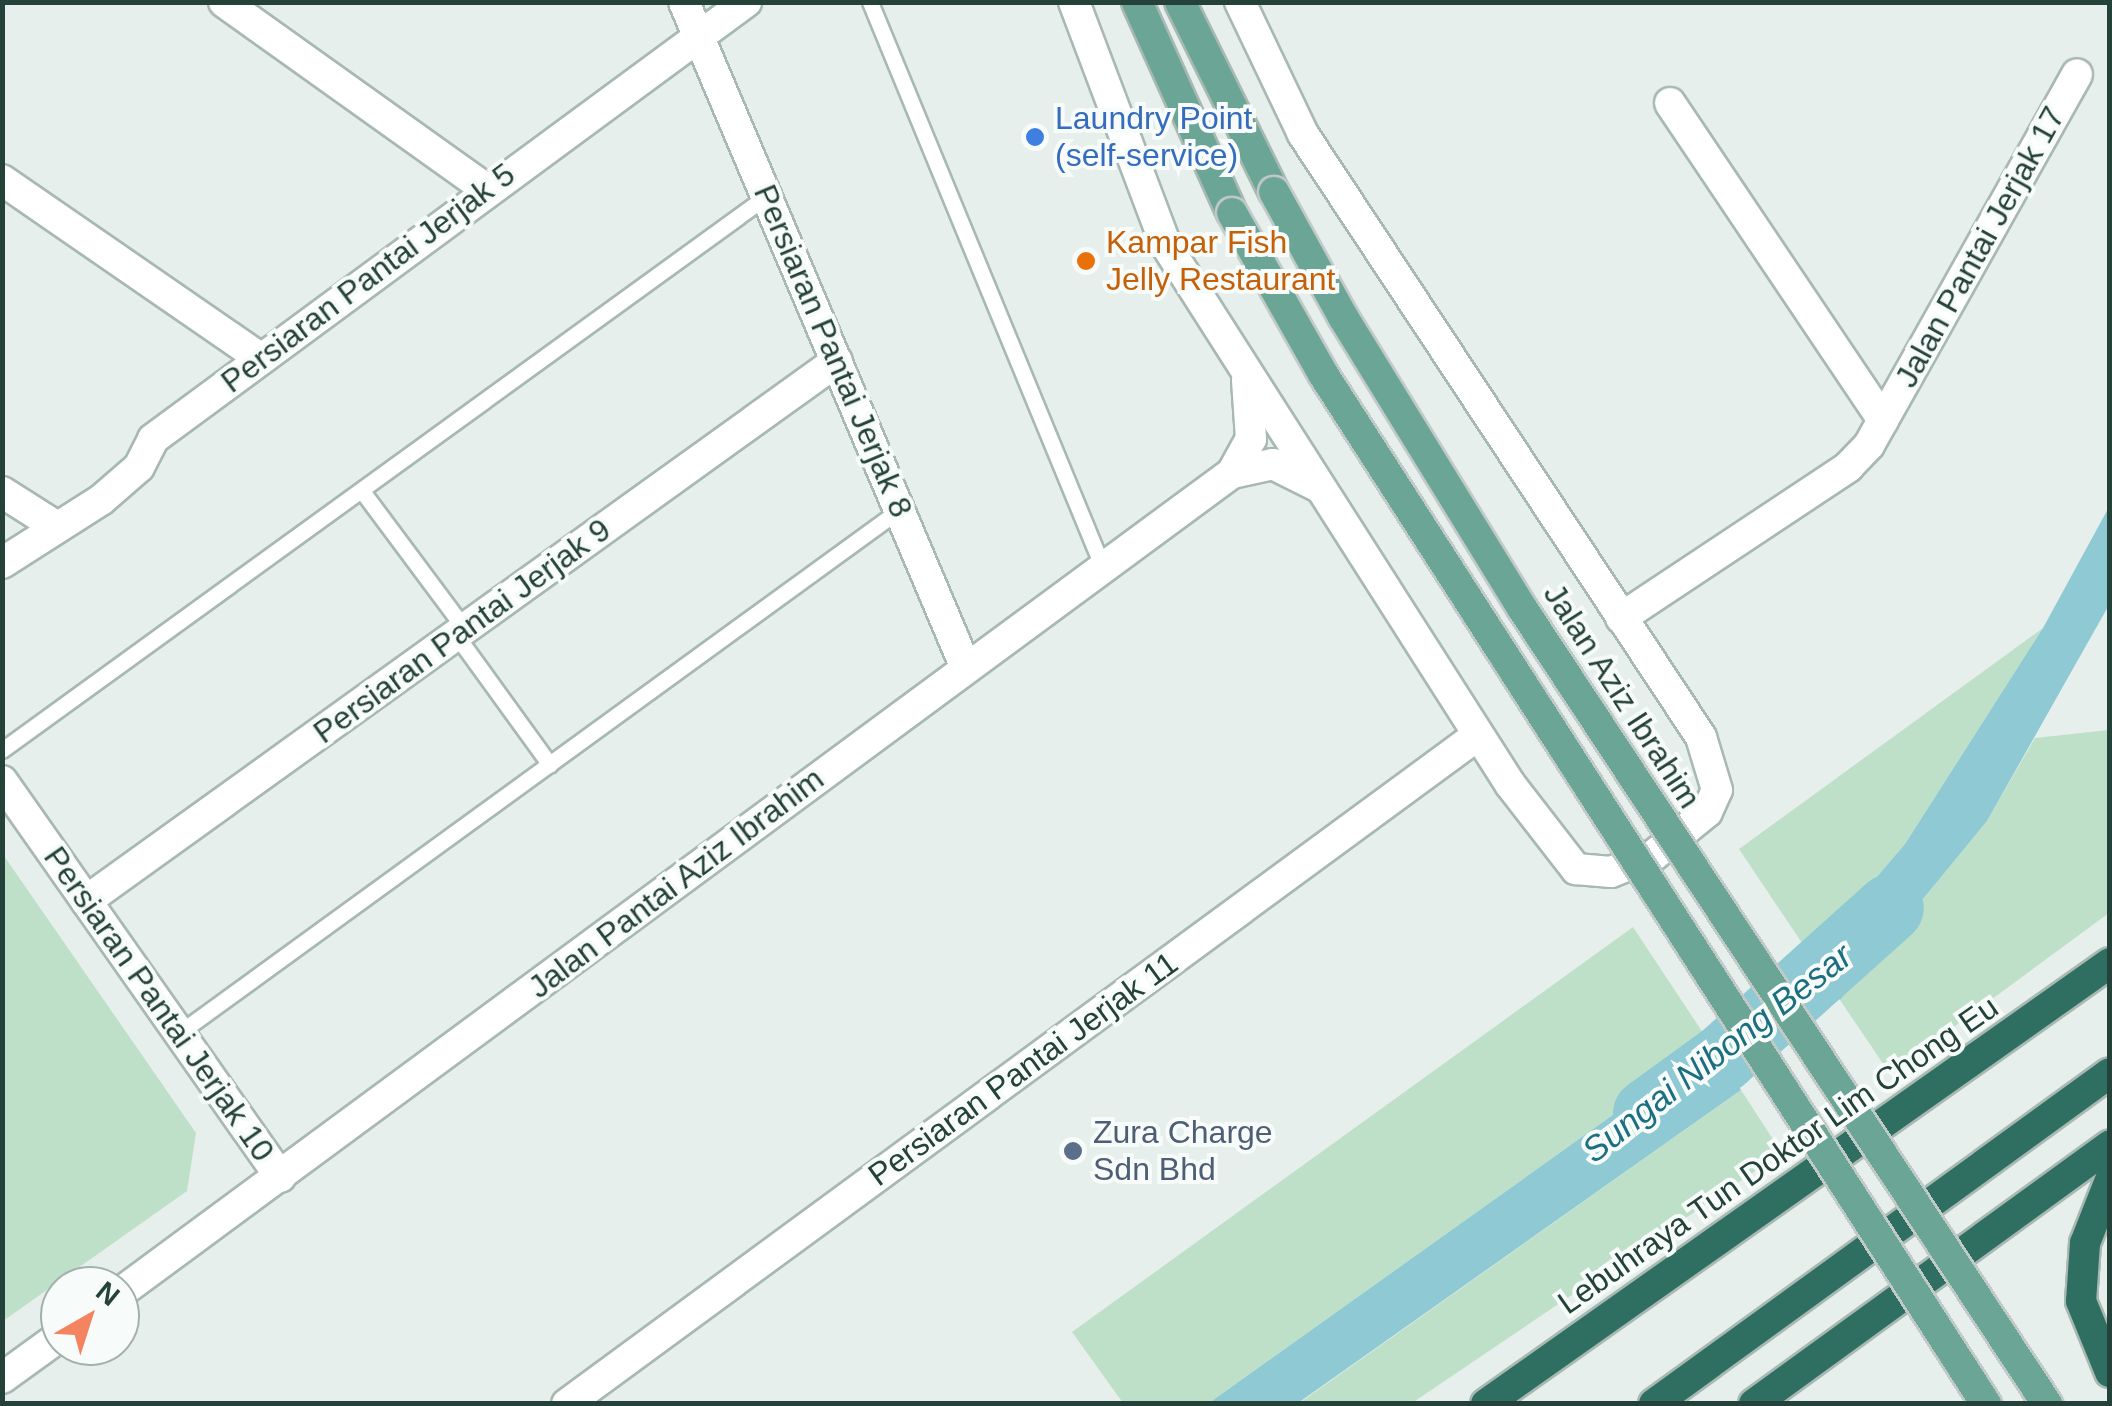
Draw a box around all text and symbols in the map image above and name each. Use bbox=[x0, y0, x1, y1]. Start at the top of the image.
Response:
place label: Laundry Point (self-service) bbox=[1055, 100, 1252, 175]
street label: Jalan Pantai Jerjak 17 bbox=[1887, 100, 2073, 394]
marker: Laundry Point (self-service) bbox=[1024, 126, 1046, 148]
street label: Persiaran Pantai Jerjak 5 bbox=[214, 155, 522, 401]
street label: Persiaran Pantai Jerjak 8 bbox=[745, 179, 921, 523]
place label: Kampar Fish Jelly Restaurant bbox=[1106, 224, 1335, 299]
marker: Kampar Fish Jelly Restaurant bbox=[1075, 250, 1097, 272]
street label: Persiaran Pantai Jerjak 9 bbox=[306, 510, 618, 752]
street label: Jalan Aziz Ibrahim bbox=[1535, 576, 1709, 816]
street label: Jalan Pantai Aziz Ibrahim bbox=[520, 759, 832, 1007]
street label: Persiaran Pantai Jerjak 10 bbox=[36, 839, 282, 1169]
water label: Sungai Nibong Besar bbox=[1574, 935, 1860, 1171]
street label: Persiaran Pantai Jerjak 11 bbox=[861, 944, 1185, 1194]
street label: Lebuhraya Tun Doktor Lim Chong Eu bbox=[1550, 988, 2006, 1322]
place label: Zura Charge Sdn Bhd bbox=[1093, 1114, 1273, 1189]
marker: Zura Charge Sdn Bhd bbox=[1062, 1140, 1084, 1162]
north arrow bbox=[40, 1266, 140, 1366]
text: N bbox=[90, 1275, 126, 1312]

